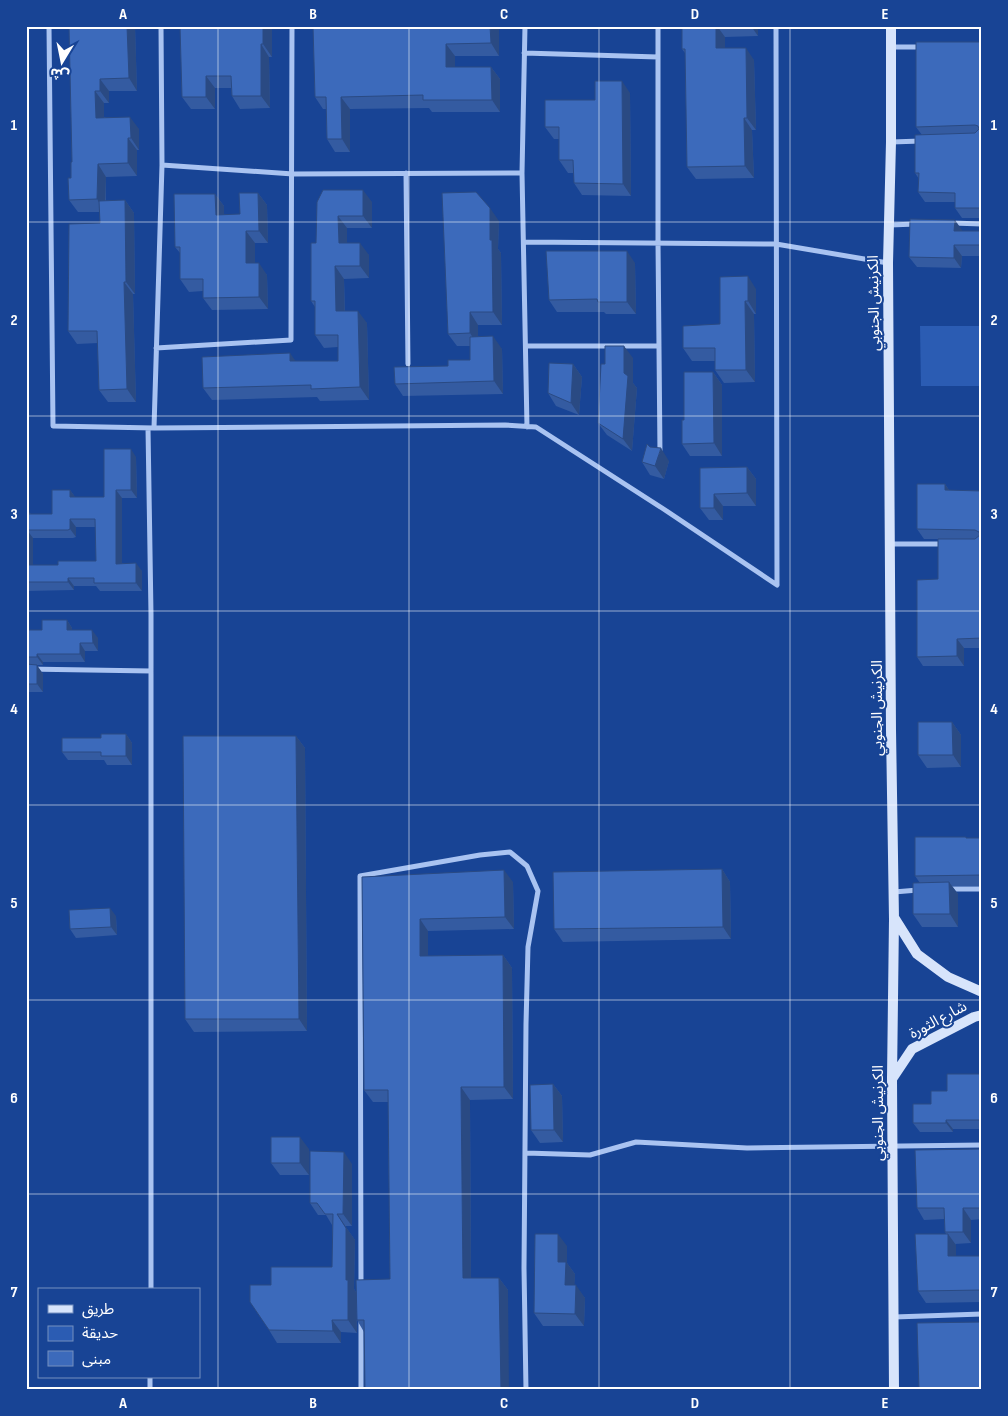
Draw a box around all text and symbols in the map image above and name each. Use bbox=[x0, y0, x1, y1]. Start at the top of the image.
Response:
text: A bbox=[118, 5, 127, 24]
text: B bbox=[309, 5, 317, 24]
text: C bbox=[500, 5, 508, 24]
text: D bbox=[691, 5, 699, 24]
text: E bbox=[882, 5, 889, 24]
north arrow bbox=[38, 38, 88, 88]
text: ش bbox=[49, 64, 71, 84]
text: 1 bbox=[11, 116, 18, 135]
text: 1 bbox=[991, 116, 998, 135]
street label: الكرنيش الجنوبي bbox=[864, 255, 886, 351]
text: 2 bbox=[10, 311, 18, 330]
text: 2 bbox=[990, 311, 998, 330]
text: 3 bbox=[10, 505, 18, 524]
text: 3 bbox=[990, 505, 998, 524]
street label: الكرنيش الجنوبي bbox=[868, 660, 888, 756]
text: 4 bbox=[10, 700, 18, 719]
text: 4 bbox=[990, 700, 998, 719]
text: 5 bbox=[10, 894, 18, 913]
text: 5 bbox=[990, 894, 998, 913]
street label: شارع الثورة bbox=[906, 997, 971, 1045]
street label: الكرنيش الجنوبي bbox=[869, 1065, 889, 1161]
text: 6 bbox=[10, 1089, 18, 1108]
text: 6 bbox=[990, 1089, 998, 1108]
text: 7 bbox=[11, 1283, 18, 1302]
text: 7 bbox=[991, 1283, 998, 1302]
legend bbox=[38, 1288, 200, 1378]
text: طريق bbox=[82, 1300, 114, 1319]
text: حديقة bbox=[82, 1324, 118, 1343]
text: مبنى bbox=[82, 1350, 111, 1369]
text: A bbox=[118, 1394, 127, 1413]
text: B bbox=[309, 1394, 317, 1413]
text: C bbox=[500, 1394, 508, 1413]
text: D bbox=[691, 1394, 699, 1413]
text: E bbox=[882, 1394, 889, 1413]

